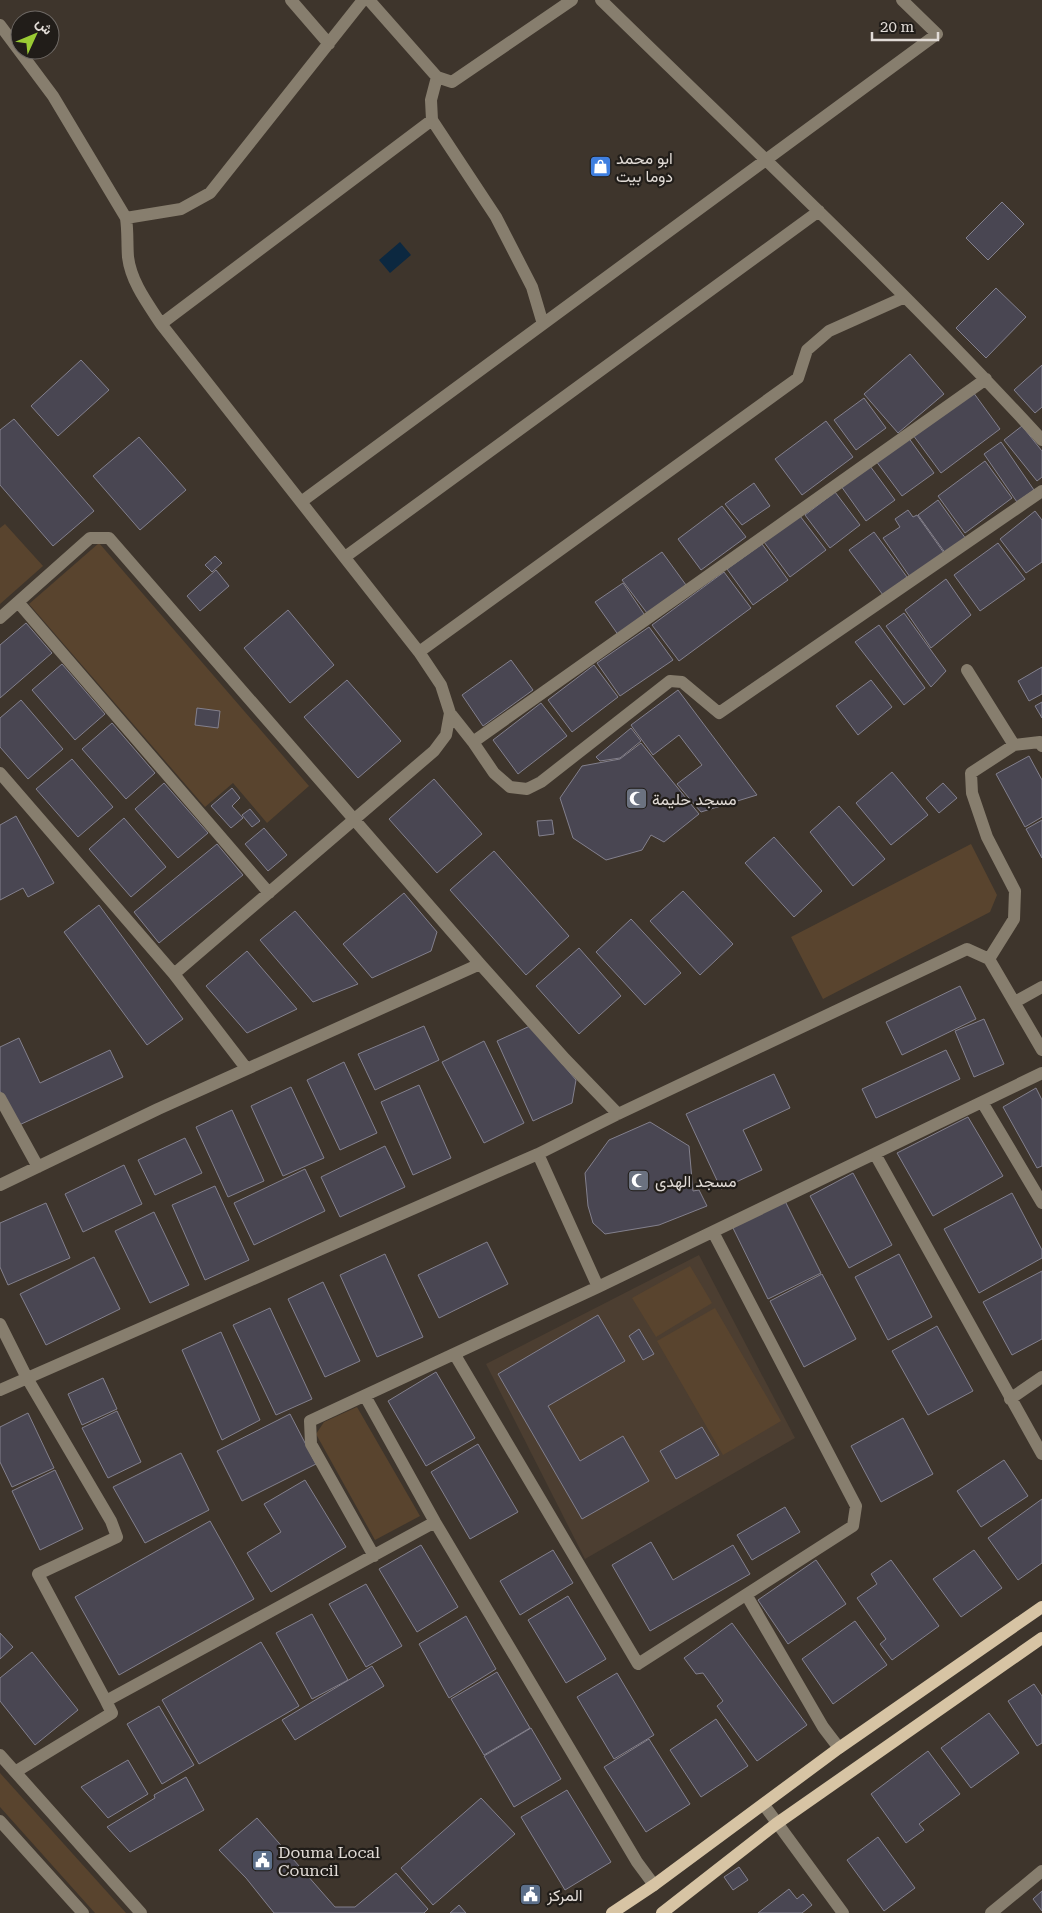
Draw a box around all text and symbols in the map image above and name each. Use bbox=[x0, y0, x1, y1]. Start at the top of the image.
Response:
north arrow bbox=[10, 10, 60, 60]
scale bar bbox=[872, 10, 938, 42]
text: ش bbox=[32, 14, 56, 38]
text: 20 m bbox=[880, 18, 915, 36]
place label: ابو محمد دوما بيت bbox=[616, 149, 673, 187]
shop icon: ابو محمد دوما بيت bbox=[588, 155, 612, 179]
mosque icon: مسجد حليمة bbox=[624, 787, 648, 811]
place label: مسجد حليمة bbox=[652, 790, 737, 809]
mosque icon: مسجد الهدى bbox=[627, 1169, 651, 1193]
place label: مسجد الهدى bbox=[655, 1172, 737, 1192]
place label: Douma Local Council bbox=[278, 1843, 380, 1880]
public building icon: Douma Local Council bbox=[250, 1849, 274, 1873]
public building icon: المركز bbox=[519, 1883, 543, 1907]
place label: المركز bbox=[546, 1886, 582, 1906]

